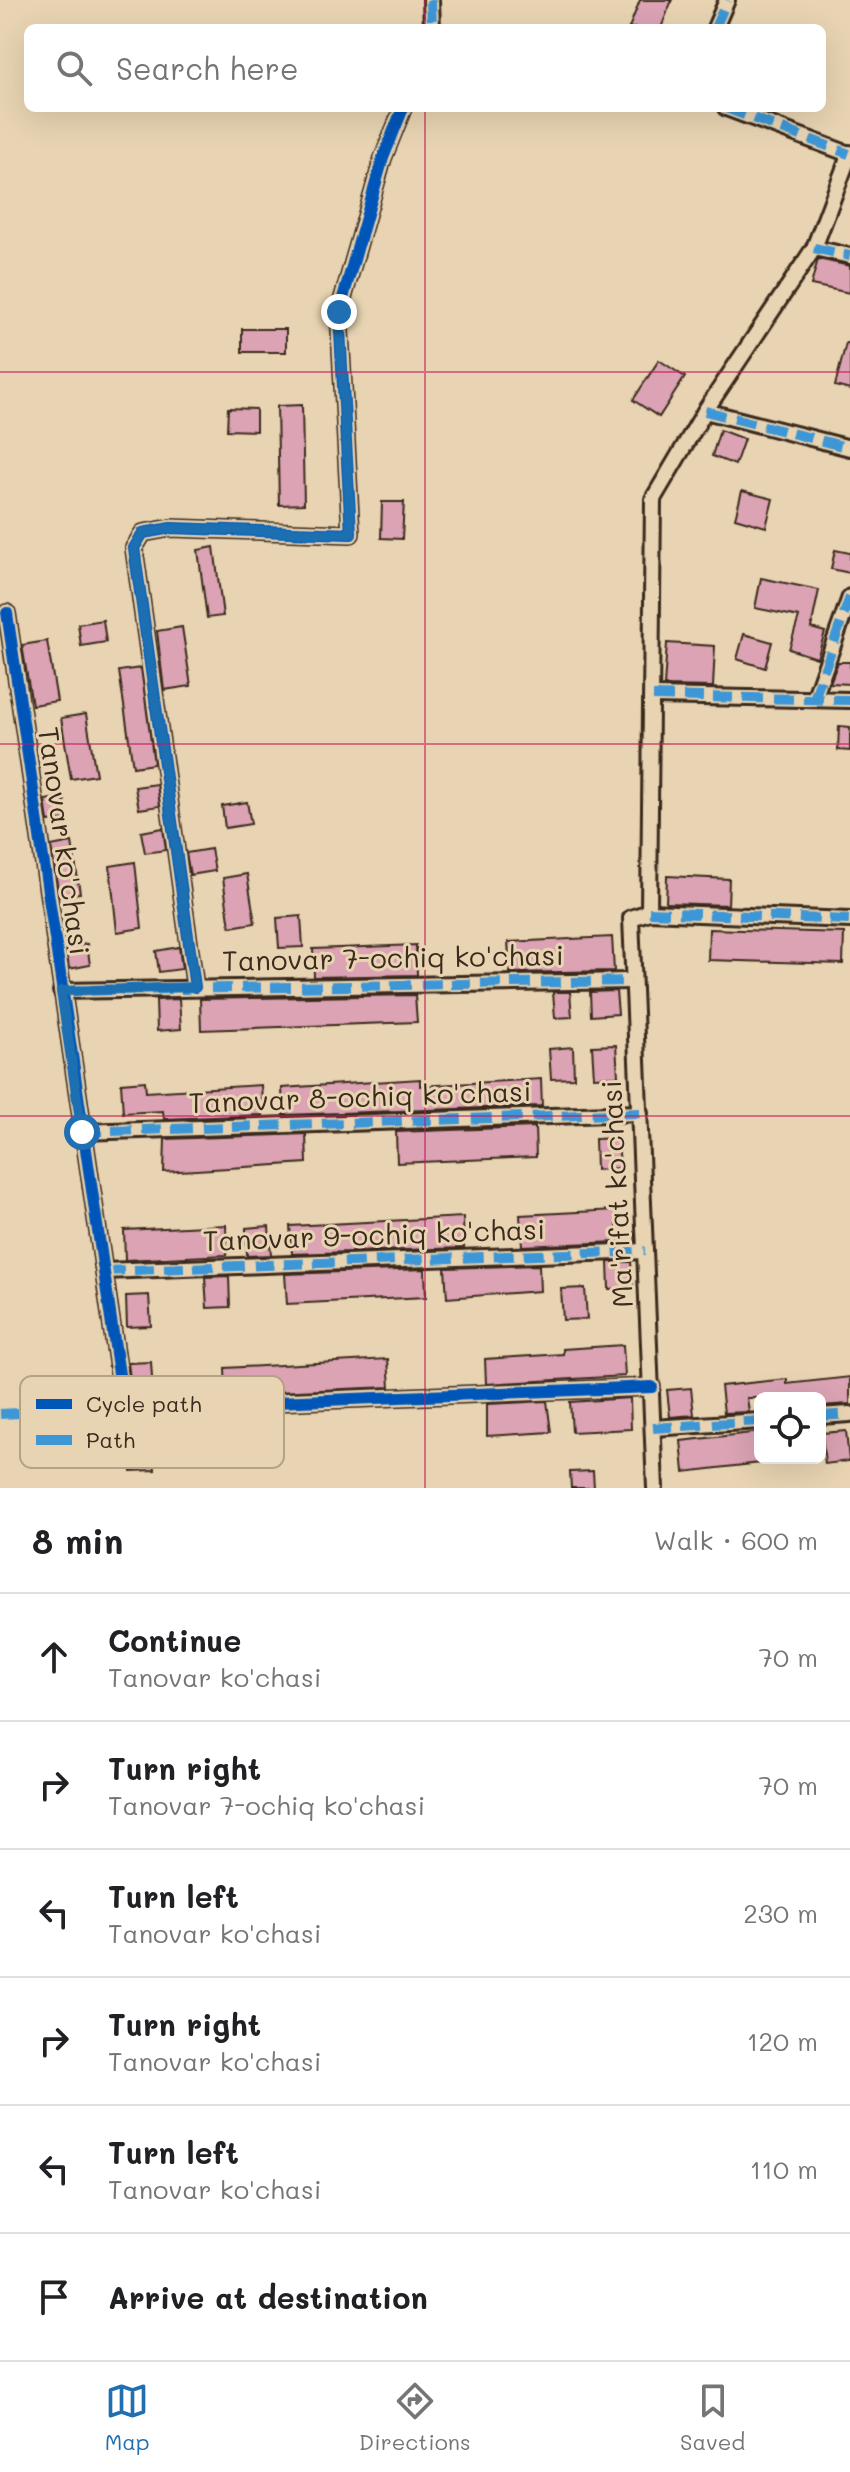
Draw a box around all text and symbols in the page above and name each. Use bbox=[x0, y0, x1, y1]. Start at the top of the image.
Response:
search box bbox=[24, 24, 826, 112]
icon: search bbox=[52, 46, 96, 90]
text: Search here bbox=[116, 48, 299, 88]
route end bbox=[321, 294, 357, 330]
street label: Tanovar ko'chasi bbox=[31, 724, 99, 957]
street label: Tanovar 7-ochiq ko'chasi bbox=[222, 936, 564, 978]
street label: Tanovar 8-ochiq ko'chasi bbox=[188, 1072, 532, 1120]
street label: Ma'rifat ko'chasi bbox=[592, 1079, 640, 1309]
route start bbox=[64, 1114, 100, 1150]
street label: Tanovar 9-ochiq ko'chasi bbox=[202, 1210, 546, 1258]
legend bbox=[20, 1376, 284, 1468]
text: Cycle path bbox=[86, 1389, 202, 1418]
map controls bbox=[754, 1392, 826, 1464]
button: locate bbox=[754, 1392, 826, 1464]
text: Path bbox=[86, 1425, 135, 1454]
text: 8 min bbox=[32, 1518, 123, 1563]
text: Walk · 600 m bbox=[654, 1523, 818, 1557]
text: Continue bbox=[108, 1620, 241, 1660]
icon: ahead bbox=[32, 1635, 76, 1679]
text: 70 m bbox=[758, 1640, 818, 1674]
text: Tanovar ko'chasi bbox=[108, 1660, 322, 1694]
text: Turn right bbox=[108, 1748, 261, 1788]
icon: right bbox=[32, 1763, 76, 1807]
text: 70 m bbox=[758, 1768, 818, 1802]
text: Tanovar 7-ochiq ko'chasi bbox=[108, 1788, 425, 1822]
text: Turn left bbox=[108, 1876, 239, 1916]
icon: left bbox=[32, 1891, 76, 1935]
text: 230 m bbox=[743, 1896, 818, 1930]
text: Tanovar ko'chasi bbox=[108, 1916, 322, 1950]
text: Turn right bbox=[108, 2004, 261, 2044]
icon: right bbox=[32, 2019, 76, 2063]
text: 120 m bbox=[747, 2024, 818, 2058]
text: Tanovar ko'chasi bbox=[108, 2044, 322, 2078]
text: Turn left bbox=[108, 2132, 239, 2172]
icon: left bbox=[32, 2147, 76, 2191]
text: 110 m bbox=[750, 2152, 818, 2186]
text: Tanovar ko'chasi bbox=[108, 2172, 322, 2206]
icon: arrive bbox=[32, 2275, 76, 2319]
text: Arrive at destination bbox=[108, 2277, 428, 2317]
tab: Map bbox=[105, 2379, 150, 2456]
tab: Directions bbox=[359, 2379, 471, 2456]
tab: Saved bbox=[680, 2379, 745, 2456]

